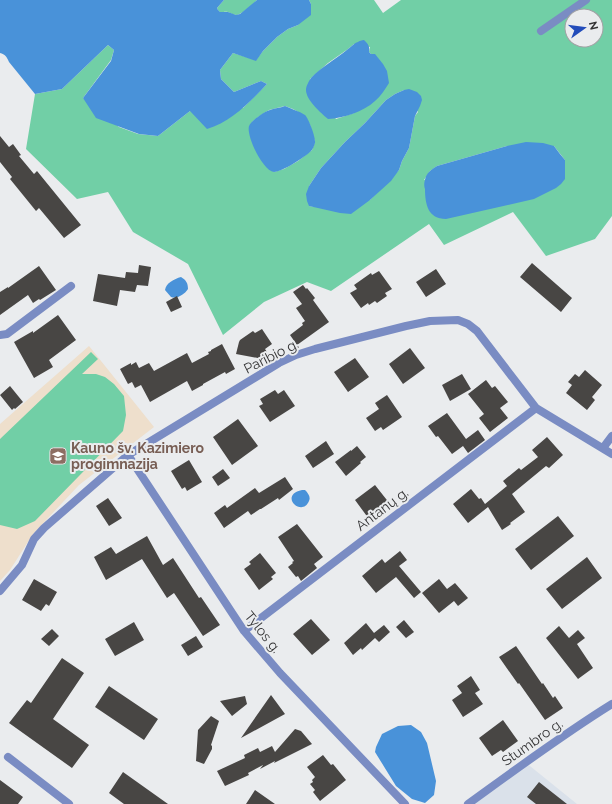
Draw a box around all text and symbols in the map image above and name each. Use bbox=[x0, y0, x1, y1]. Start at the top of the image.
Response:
north arrow bbox=[564, 8, 604, 48]
text: N bbox=[586, 20, 601, 31]
street label: Paribio g. bbox=[241, 335, 301, 377]
place label: Kauno šv. Kazimiero progimnazija bbox=[71, 440, 204, 472]
school or university icon: Kauno šv. Kazimiero progimnazija bbox=[48, 446, 68, 466]
street label: Antanų g. bbox=[353, 484, 411, 534]
street label: Tylos g. bbox=[241, 608, 285, 656]
street label: Stumbro g. bbox=[498, 715, 566, 769]

